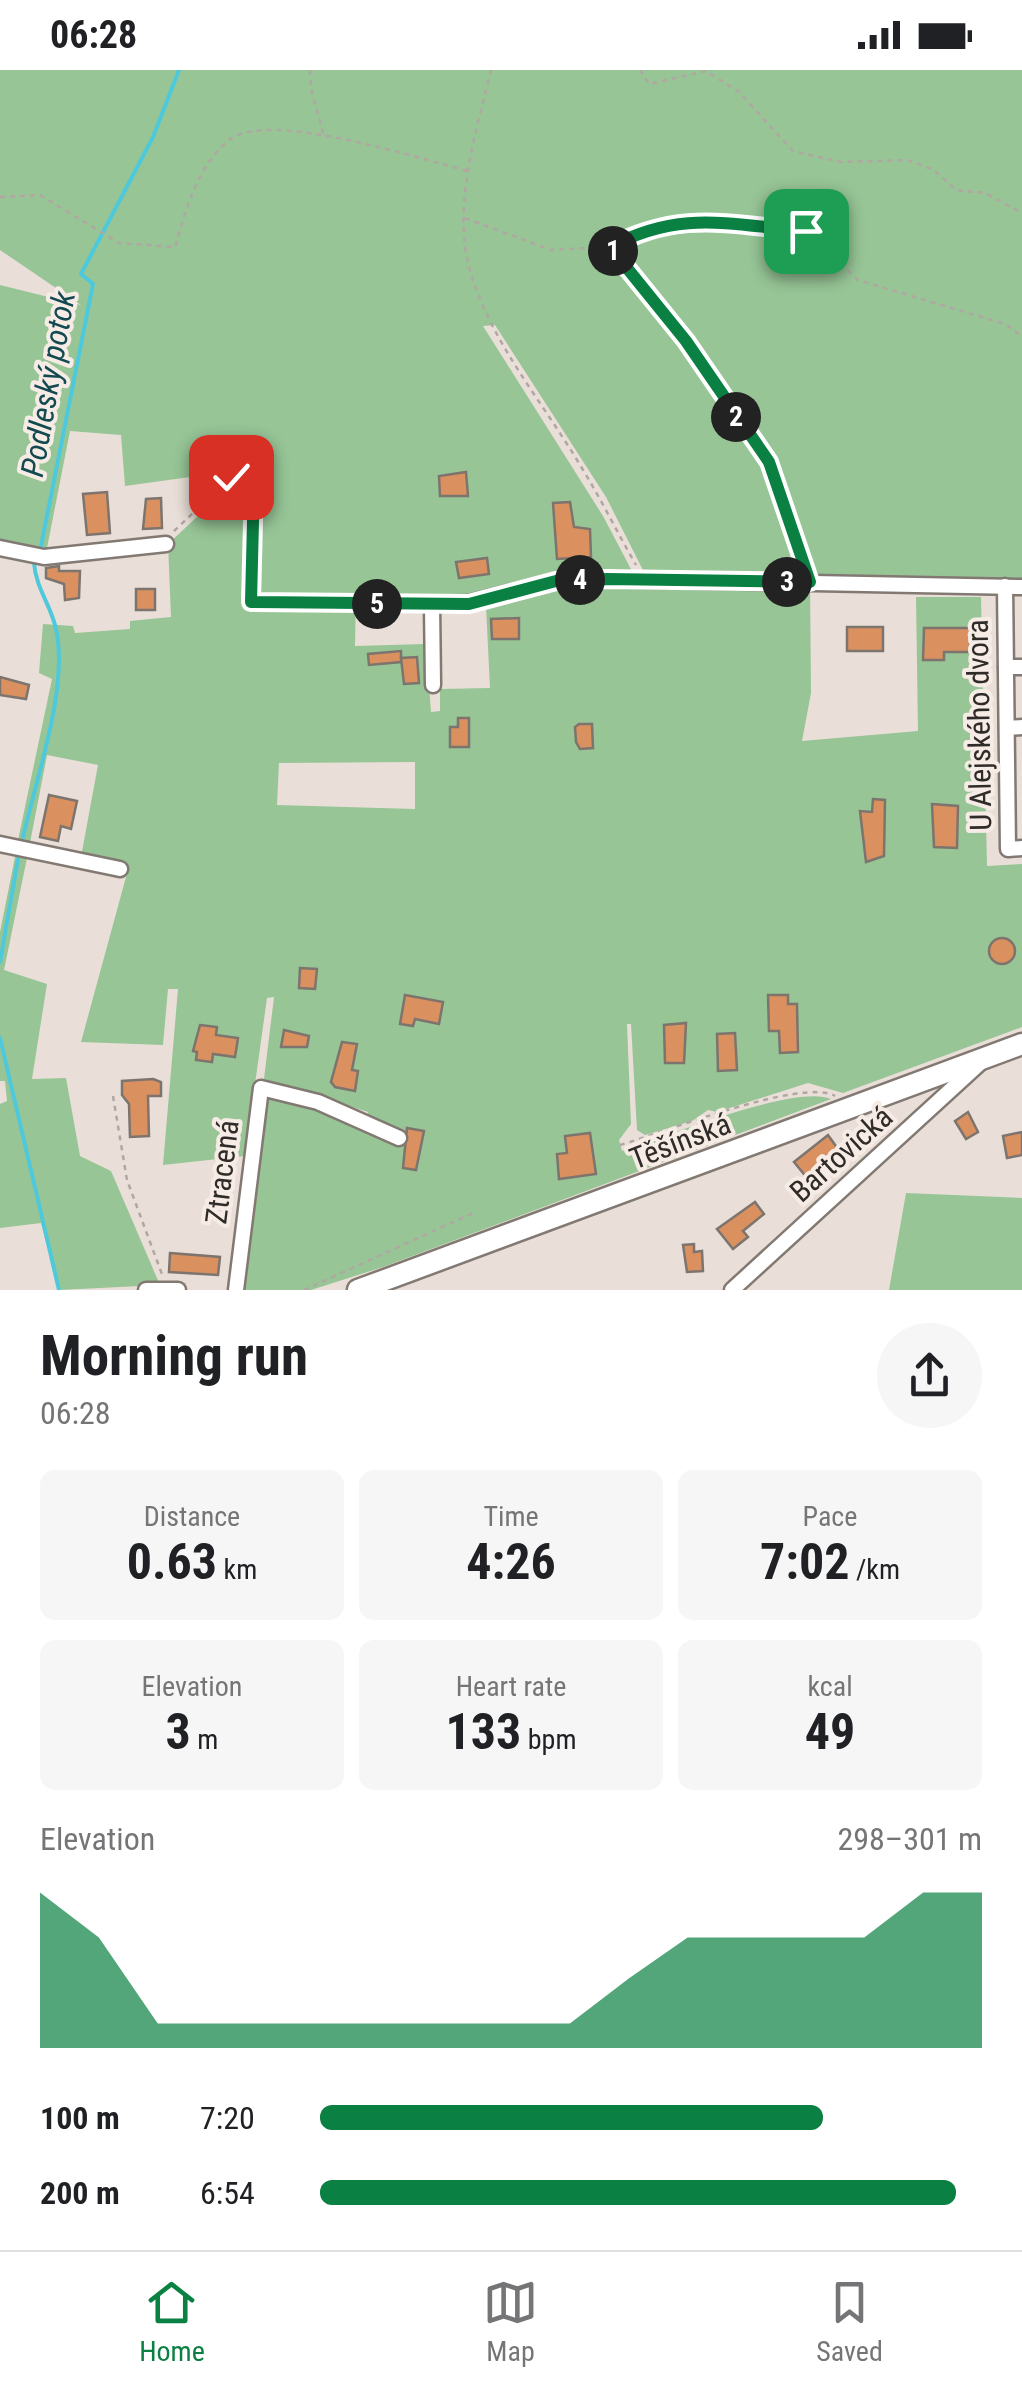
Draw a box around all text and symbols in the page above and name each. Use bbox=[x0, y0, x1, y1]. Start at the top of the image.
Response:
text: 06:28 bbox=[50, 13, 137, 57]
pin bbox=[764, 189, 849, 274]
icon: arrive bbox=[779, 204, 834, 259]
pin: 1 bbox=[588, 226, 638, 276]
text: 1 bbox=[606, 234, 620, 267]
water label: Podleský potok bbox=[13, 287, 83, 480]
pin: 2 bbox=[711, 392, 761, 442]
text: 2 bbox=[729, 400, 743, 433]
pin bbox=[189, 435, 274, 520]
icon: check bbox=[204, 450, 259, 505]
pin: 4 bbox=[555, 555, 605, 605]
pin: 3 bbox=[762, 557, 812, 607]
text: 4 bbox=[573, 563, 587, 596]
text: 3 bbox=[780, 565, 794, 598]
pin: 5 bbox=[352, 579, 402, 629]
text: 5 bbox=[370, 587, 384, 620]
street label: U Alejského dvora bbox=[960, 619, 998, 831]
street label: Bartovická bbox=[783, 1099, 899, 1209]
street label: Těšínská bbox=[625, 1106, 735, 1176]
street label: Ztracená bbox=[198, 1118, 246, 1226]
button: share bbox=[877, 1323, 982, 1428]
text: Morning run bbox=[40, 1324, 308, 1388]
text: 06:28 bbox=[40, 1394, 111, 1432]
text: Distance bbox=[144, 1500, 240, 1533]
text: Time bbox=[483, 1500, 539, 1533]
text: Pace bbox=[803, 1500, 857, 1533]
text: 0.63 bbox=[127, 1533, 217, 1591]
text: 4:26 bbox=[466, 1533, 556, 1591]
text: 7:02 bbox=[760, 1533, 849, 1591]
text: km bbox=[217, 1553, 257, 1586]
text: /km bbox=[849, 1553, 900, 1586]
text: Elevation bbox=[142, 1670, 242, 1703]
text: Heart rate bbox=[456, 1670, 566, 1703]
text: kcal bbox=[807, 1670, 853, 1703]
text: 3 bbox=[166, 1703, 191, 1761]
text: 133 bbox=[446, 1703, 521, 1761]
text: 49 bbox=[805, 1703, 855, 1761]
text: m bbox=[191, 1723, 218, 1756]
text: bpm bbox=[521, 1723, 576, 1756]
text: Elevation bbox=[40, 1820, 155, 1858]
text: 298–301 m bbox=[837, 1820, 982, 1858]
text: 100 m bbox=[40, 2099, 120, 2137]
text: 7:20 bbox=[200, 2099, 255, 2137]
text: 200 m bbox=[40, 2174, 120, 2212]
text: 6:54 bbox=[200, 2174, 255, 2212]
tab: Home bbox=[139, 2275, 205, 2368]
tab: Map bbox=[483, 2275, 538, 2368]
tab: Saved bbox=[816, 2275, 883, 2368]

